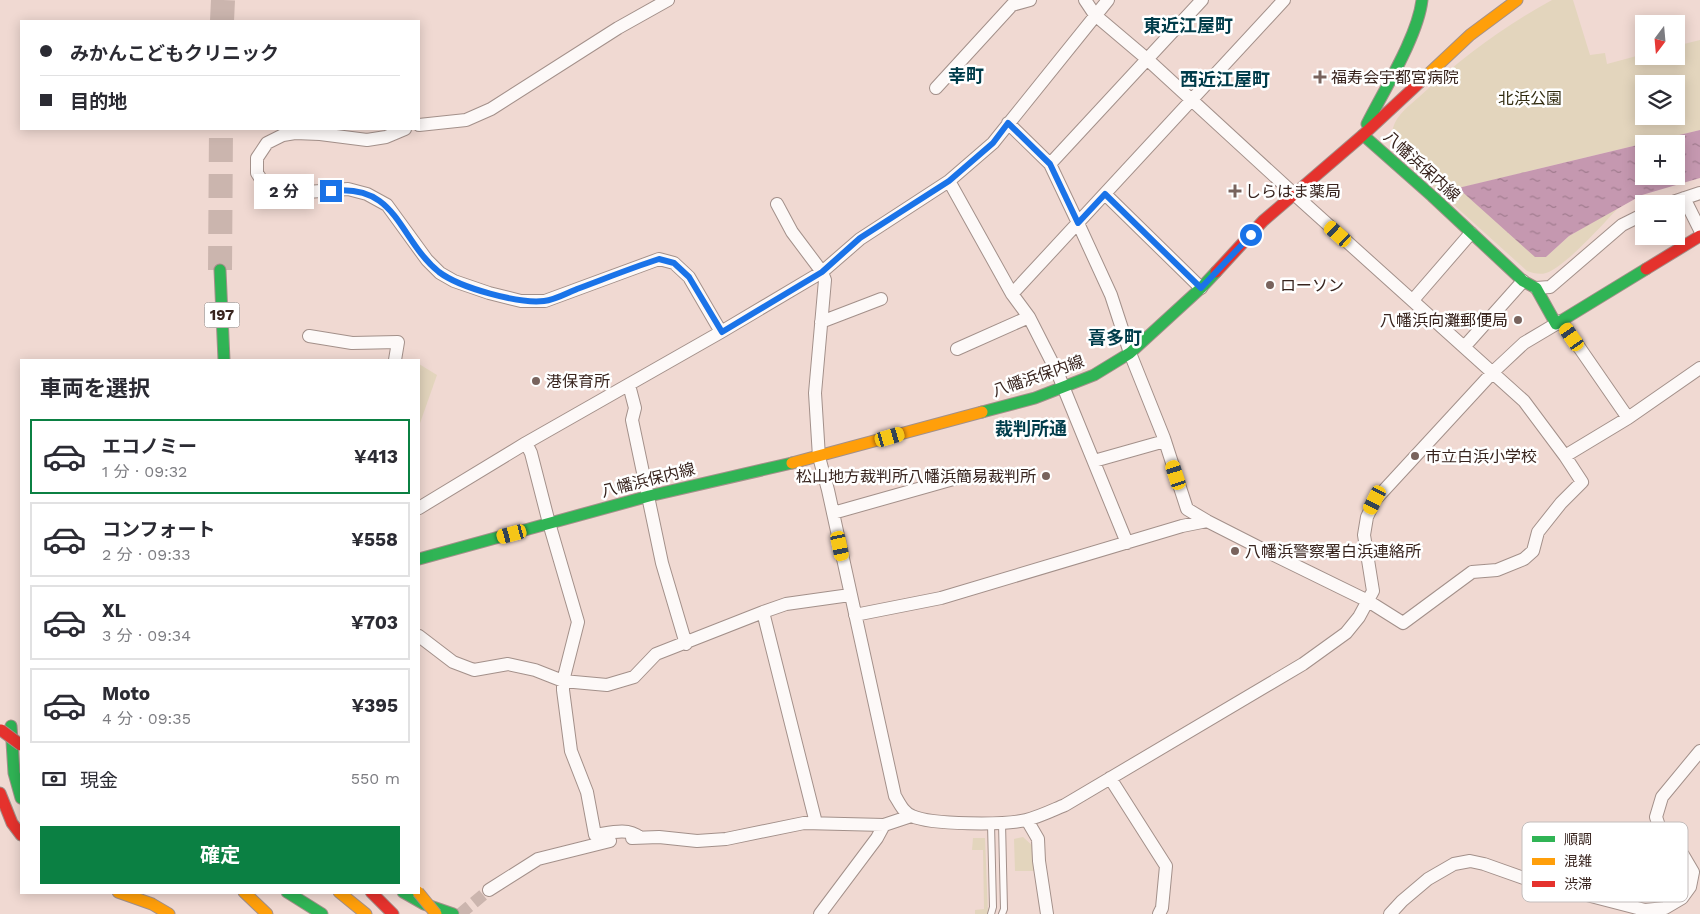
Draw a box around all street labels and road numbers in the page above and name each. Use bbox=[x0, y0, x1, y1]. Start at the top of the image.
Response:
street label: 八幡浜保内線 bbox=[1380, 127, 1464, 205]
road number: 197 bbox=[204, 302, 240, 328]
street label: 八幡浜保内線 bbox=[990, 351, 1086, 401]
street label: 八幡浜保内線 bbox=[599, 459, 697, 501]

